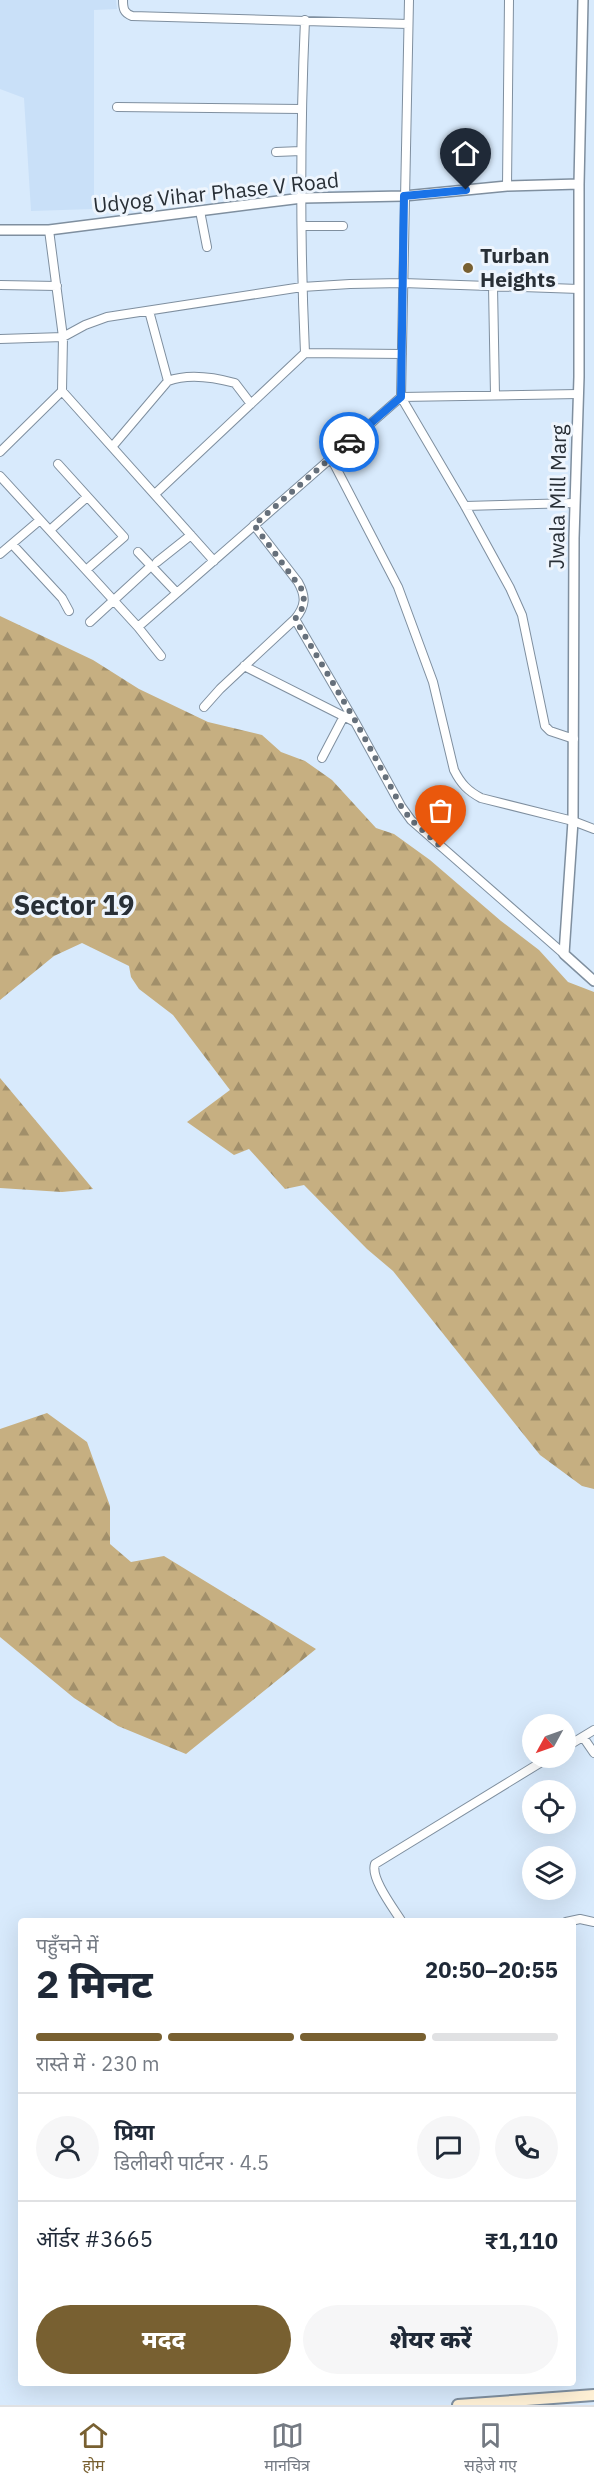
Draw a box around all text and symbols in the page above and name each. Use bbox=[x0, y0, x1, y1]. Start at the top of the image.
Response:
pin bbox=[440, 128, 491, 190]
icon: home bbox=[449, 137, 482, 170]
street label: Udyog Vihar Phase V Road bbox=[92, 165, 340, 219]
place label: Turban Heights bbox=[480, 241, 556, 293]
marker: Turban Heights bbox=[461, 261, 475, 275]
courier bbox=[319, 412, 379, 472]
street label: Jwala Mill Marg bbox=[542, 424, 572, 570]
icon: car bbox=[333, 426, 366, 459]
pin bbox=[415, 785, 466, 847]
icon: bag bbox=[424, 794, 457, 827]
district label: Sector 19 bbox=[13, 887, 135, 922]
north arrow bbox=[522, 1714, 576, 1768]
map controls bbox=[522, 1714, 576, 1900]
button: locate bbox=[522, 1780, 576, 1834]
button: layers bbox=[522, 1846, 576, 1900]
text: पहुँचने में bbox=[36, 1932, 98, 1959]
text: 20:50–20:55 bbox=[425, 1955, 558, 1984]
text: 2 मिनट bbox=[36, 1958, 153, 2009]
text: रास्ते में · 230 m bbox=[36, 2050, 159, 2077]
button: person bbox=[36, 2116, 99, 2179]
button: chat bbox=[417, 2116, 480, 2179]
button: phone bbox=[495, 2116, 558, 2179]
text: प्रिया bbox=[114, 2117, 154, 2146]
text: डिलीवरी पार्टनर · 4.5 bbox=[114, 2149, 269, 2176]
text: ऑर्डर #3665 bbox=[36, 2224, 153, 2253]
text: ₹1,110 bbox=[485, 2226, 558, 2255]
button: मदद bbox=[36, 2305, 291, 2374]
button: शेयर करें bbox=[303, 2305, 558, 2374]
tab: होम bbox=[77, 2419, 110, 2478]
tab: मानचित्र bbox=[264, 2419, 310, 2478]
tab: सहेजे गए bbox=[464, 2419, 517, 2478]

